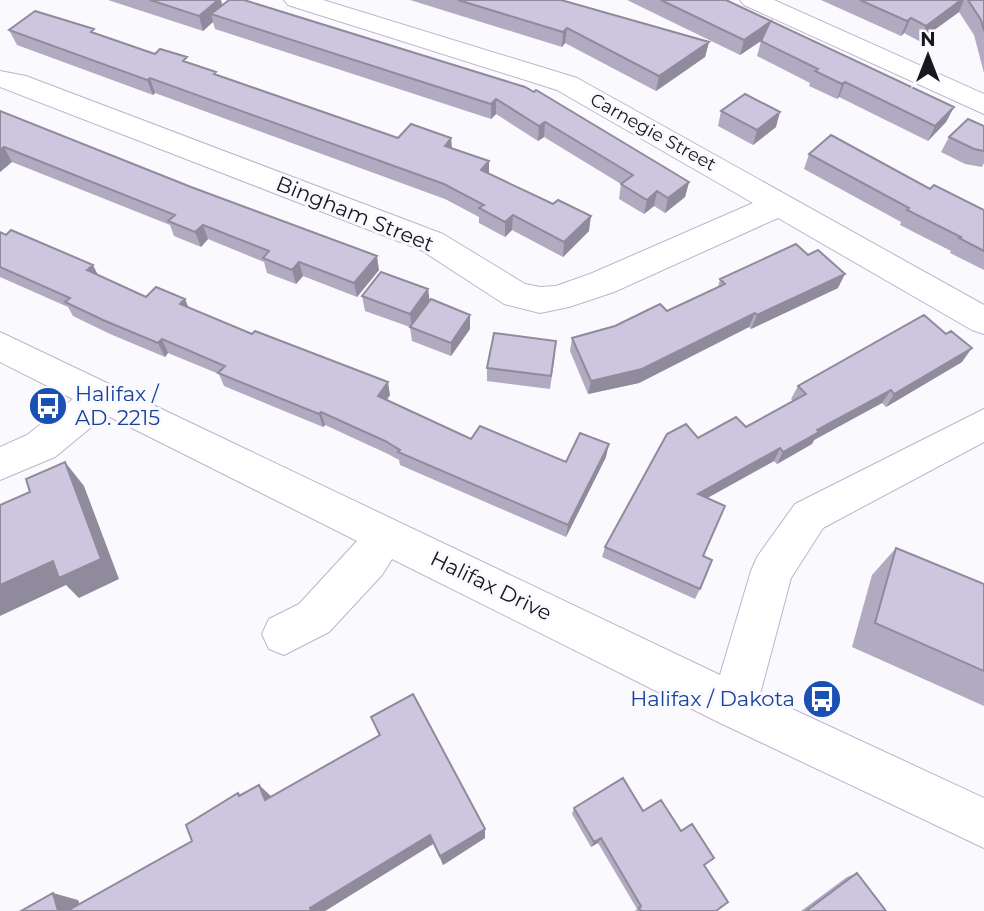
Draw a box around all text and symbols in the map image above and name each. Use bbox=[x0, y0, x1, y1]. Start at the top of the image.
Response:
north arrow bbox=[893, 21, 963, 91]
text: N bbox=[920, 28, 936, 51]
street label: Carnegie Street bbox=[586, 88, 720, 176]
street label: Bingham Street bbox=[273, 170, 438, 257]
place label: Halifax / AD. 2215 bbox=[75, 381, 160, 430]
bus stop icon: Halifax / AD. 2215 bbox=[27, 385, 69, 427]
street label: Halifax Drive bbox=[427, 545, 556, 626]
bus stop icon: Halifax / Dakota bbox=[801, 678, 843, 720]
place label: Halifax / Dakota bbox=[630, 686, 795, 711]

